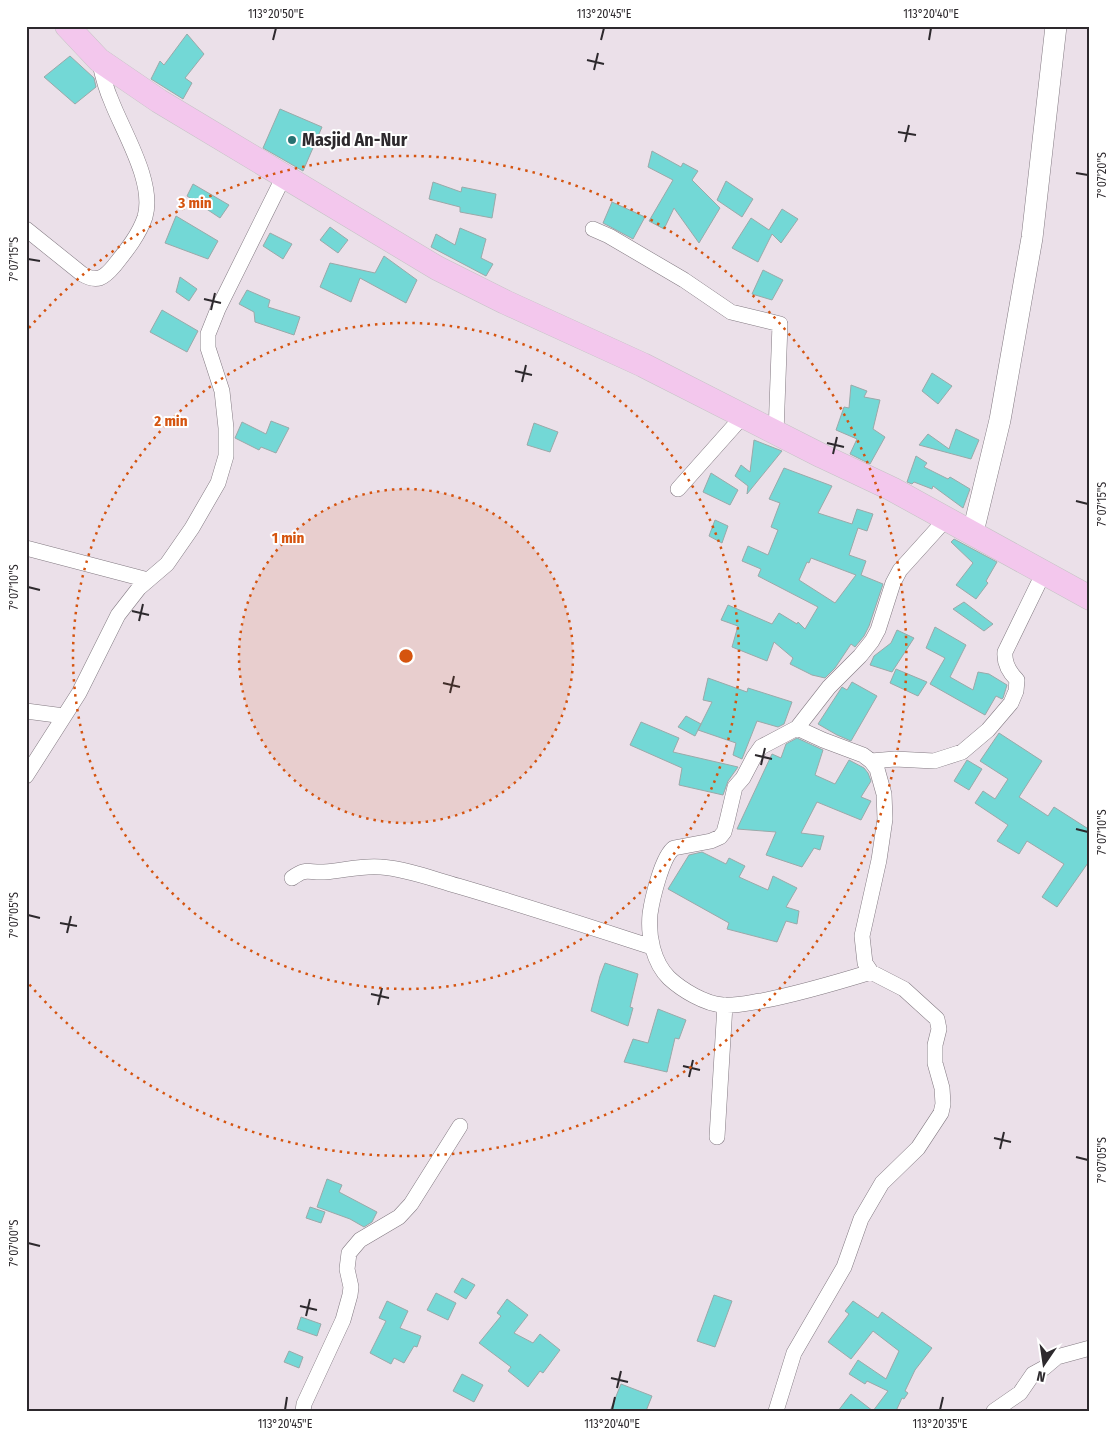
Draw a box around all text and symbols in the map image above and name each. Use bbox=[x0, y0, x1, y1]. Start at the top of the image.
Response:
text: 113°20'50"E bbox=[248, 7, 304, 21]
text: 113°20'45"E bbox=[577, 7, 632, 21]
text: 113°20'40"E bbox=[903, 7, 959, 21]
place label: Masjid An-Nur bbox=[302, 129, 408, 151]
marker: Masjid An-Nur bbox=[286, 134, 298, 146]
text: 7°07'20"S bbox=[1095, 152, 1109, 198]
text: 3 min bbox=[177, 194, 212, 212]
text: 7°07'15"S bbox=[7, 237, 21, 281]
text: 2 min bbox=[153, 412, 188, 430]
text: 7°07'15"S bbox=[1095, 482, 1109, 526]
text: 1 min bbox=[272, 529, 304, 547]
text: 7°07'10"S bbox=[7, 564, 21, 610]
centre of rings bbox=[397, 647, 415, 665]
text: 7°07'10"S bbox=[1095, 809, 1109, 855]
text: 7°07'05"S bbox=[7, 892, 21, 938]
text: 7°07'05"S bbox=[1095, 1137, 1109, 1183]
text: 7°07'00"S bbox=[7, 1220, 21, 1266]
north arrow bbox=[1018, 1340, 1068, 1390]
text: N bbox=[1035, 1367, 1047, 1385]
text: 113°20'45"E bbox=[258, 1417, 313, 1431]
text: 113°20'40"E bbox=[584, 1417, 640, 1431]
text: 113°20'35"E bbox=[913, 1417, 968, 1431]

